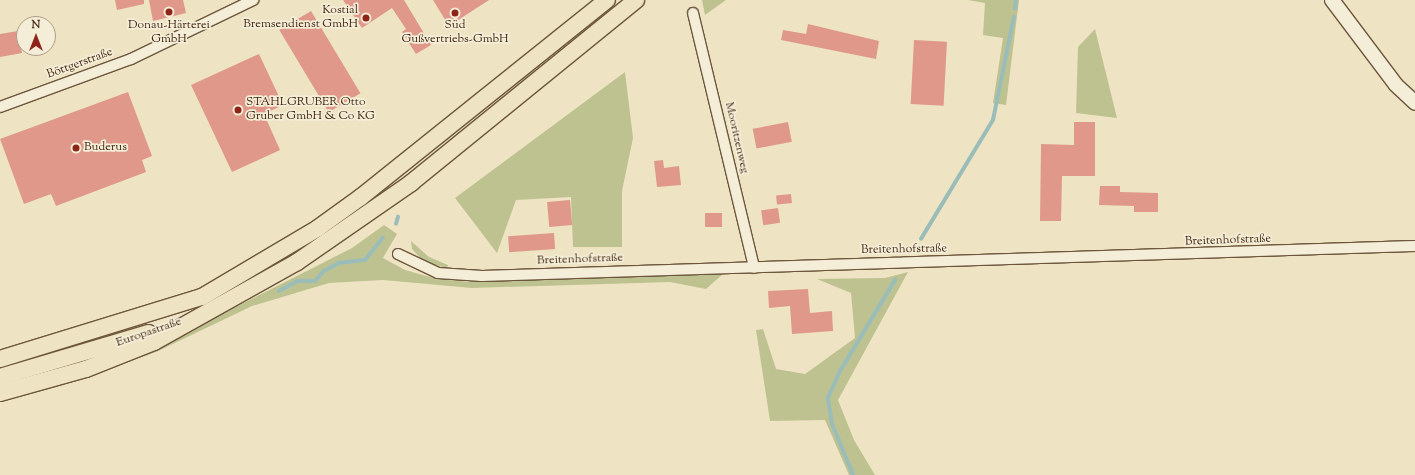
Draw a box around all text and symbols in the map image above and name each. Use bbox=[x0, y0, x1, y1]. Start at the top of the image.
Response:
place label: Kostial Bremsendienst GmbH bbox=[243, 4, 358, 32]
marker: Donau-Härterei GmbH bbox=[164, 7, 174, 17]
marker: Süd Gußvertriebs-GmbH bbox=[450, 8, 460, 18]
marker: Kostial Bremsendienst GmbH bbox=[361, 13, 371, 23]
north arrow bbox=[16, 16, 56, 56]
text: N bbox=[32, 17, 40, 33]
place label: Donau-Härterei GmbH bbox=[128, 19, 210, 47]
place label: Süd Gußvertriebs-GmbH bbox=[401, 19, 509, 47]
street label: Böttgerstraße bbox=[45, 45, 115, 83]
place label: STAHLGRUBER Otto Gruber GmbH & Co KG bbox=[246, 96, 375, 124]
street label: Mooritzenweg bbox=[721, 101, 751, 175]
marker: STAHLGRUBER Otto Gruber GmbH & Co KG bbox=[233, 105, 243, 115]
place label: Buderus bbox=[84, 141, 127, 155]
marker: Buderus bbox=[71, 143, 81, 153]
street label: Breitenhofstraße bbox=[1185, 232, 1271, 250]
street label: Breitenhofstraße bbox=[861, 242, 947, 258]
street label: Breitenhofstraße bbox=[537, 251, 623, 269]
street label: Europastraße bbox=[114, 315, 184, 351]

